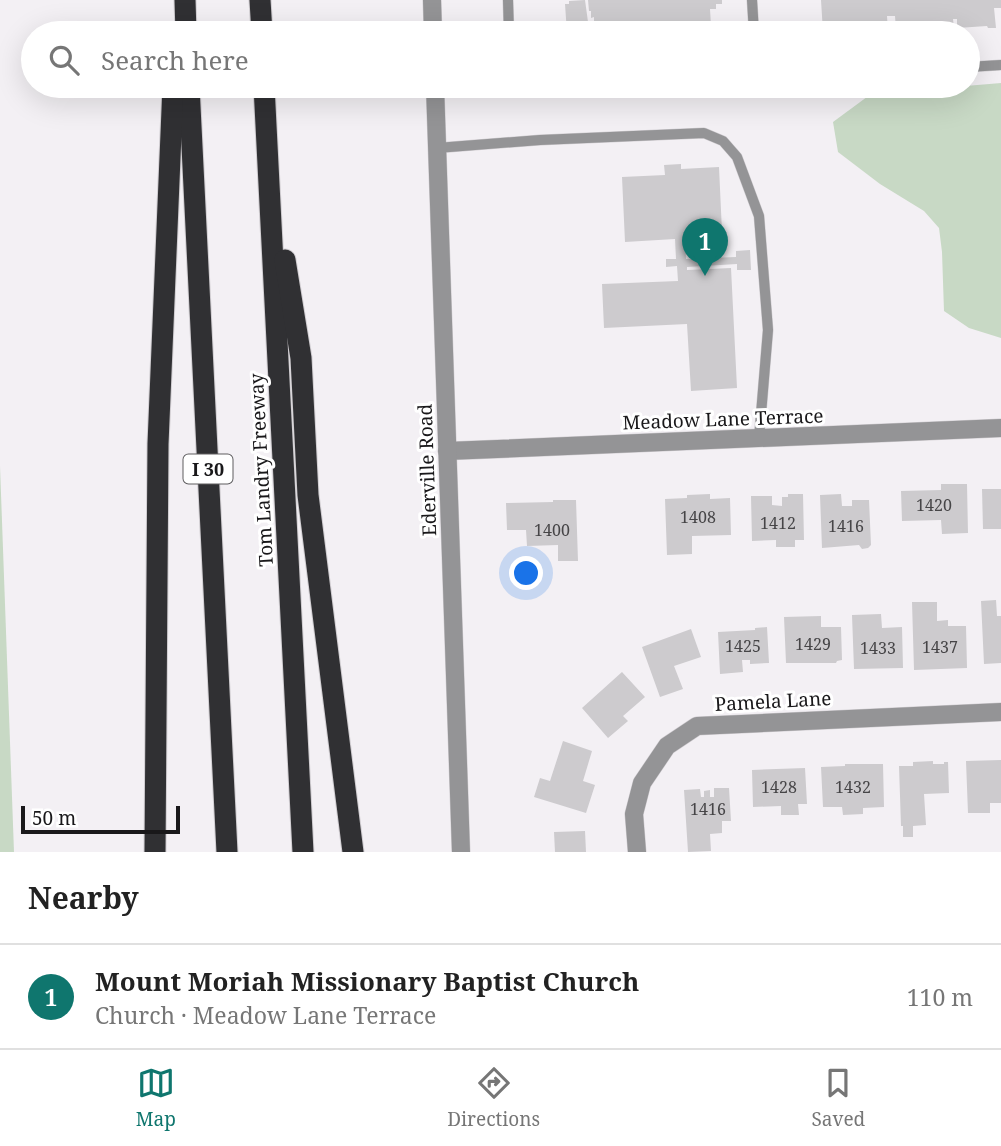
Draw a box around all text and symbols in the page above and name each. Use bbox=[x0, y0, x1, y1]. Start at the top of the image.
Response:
search box bbox=[21, 21, 980, 98]
icon: search bbox=[45, 41, 83, 79]
text: Search here bbox=[101, 42, 249, 78]
pin: 1 bbox=[682, 218, 728, 276]
street label: Tom Landry Freeway bbox=[243, 372, 279, 567]
street label: Meadow Lane Terrace bbox=[622, 402, 824, 436]
street label: Ederville Road bbox=[412, 403, 442, 537]
road number: I 30 bbox=[184, 454, 232, 484]
house number: 1420 bbox=[916, 494, 952, 516]
house number: 1408 bbox=[680, 506, 716, 528]
house number: 1412 bbox=[760, 512, 796, 534]
house number: 1416 bbox=[828, 515, 864, 537]
house number: 1400 bbox=[534, 519, 570, 541]
your location bbox=[509, 556, 543, 590]
house number: 1429 bbox=[795, 633, 831, 655]
house number: 1425 bbox=[725, 635, 761, 657]
house number: 1437 bbox=[922, 636, 958, 658]
house number: 1433 bbox=[860, 637, 896, 659]
street label: Pamela Lane bbox=[714, 685, 832, 717]
house number: 1428 bbox=[761, 776, 797, 798]
house number: 1432 bbox=[835, 776, 871, 798]
house number: 1416 bbox=[690, 798, 726, 820]
scale bar bbox=[21, 803, 180, 835]
text: 50 m bbox=[32, 805, 76, 831]
text: Nearby bbox=[28, 877, 139, 918]
text: Mount Moriah Missionary Baptist Church bbox=[95, 963, 639, 999]
text: 1 bbox=[45, 981, 58, 1013]
text: 110 m bbox=[907, 981, 973, 1013]
text: Church · Meadow Lane Terrace bbox=[95, 999, 436, 1031]
tab: Map bbox=[136, 1064, 176, 1132]
tab: Directions bbox=[447, 1064, 540, 1132]
tab: Saved bbox=[811, 1064, 865, 1132]

